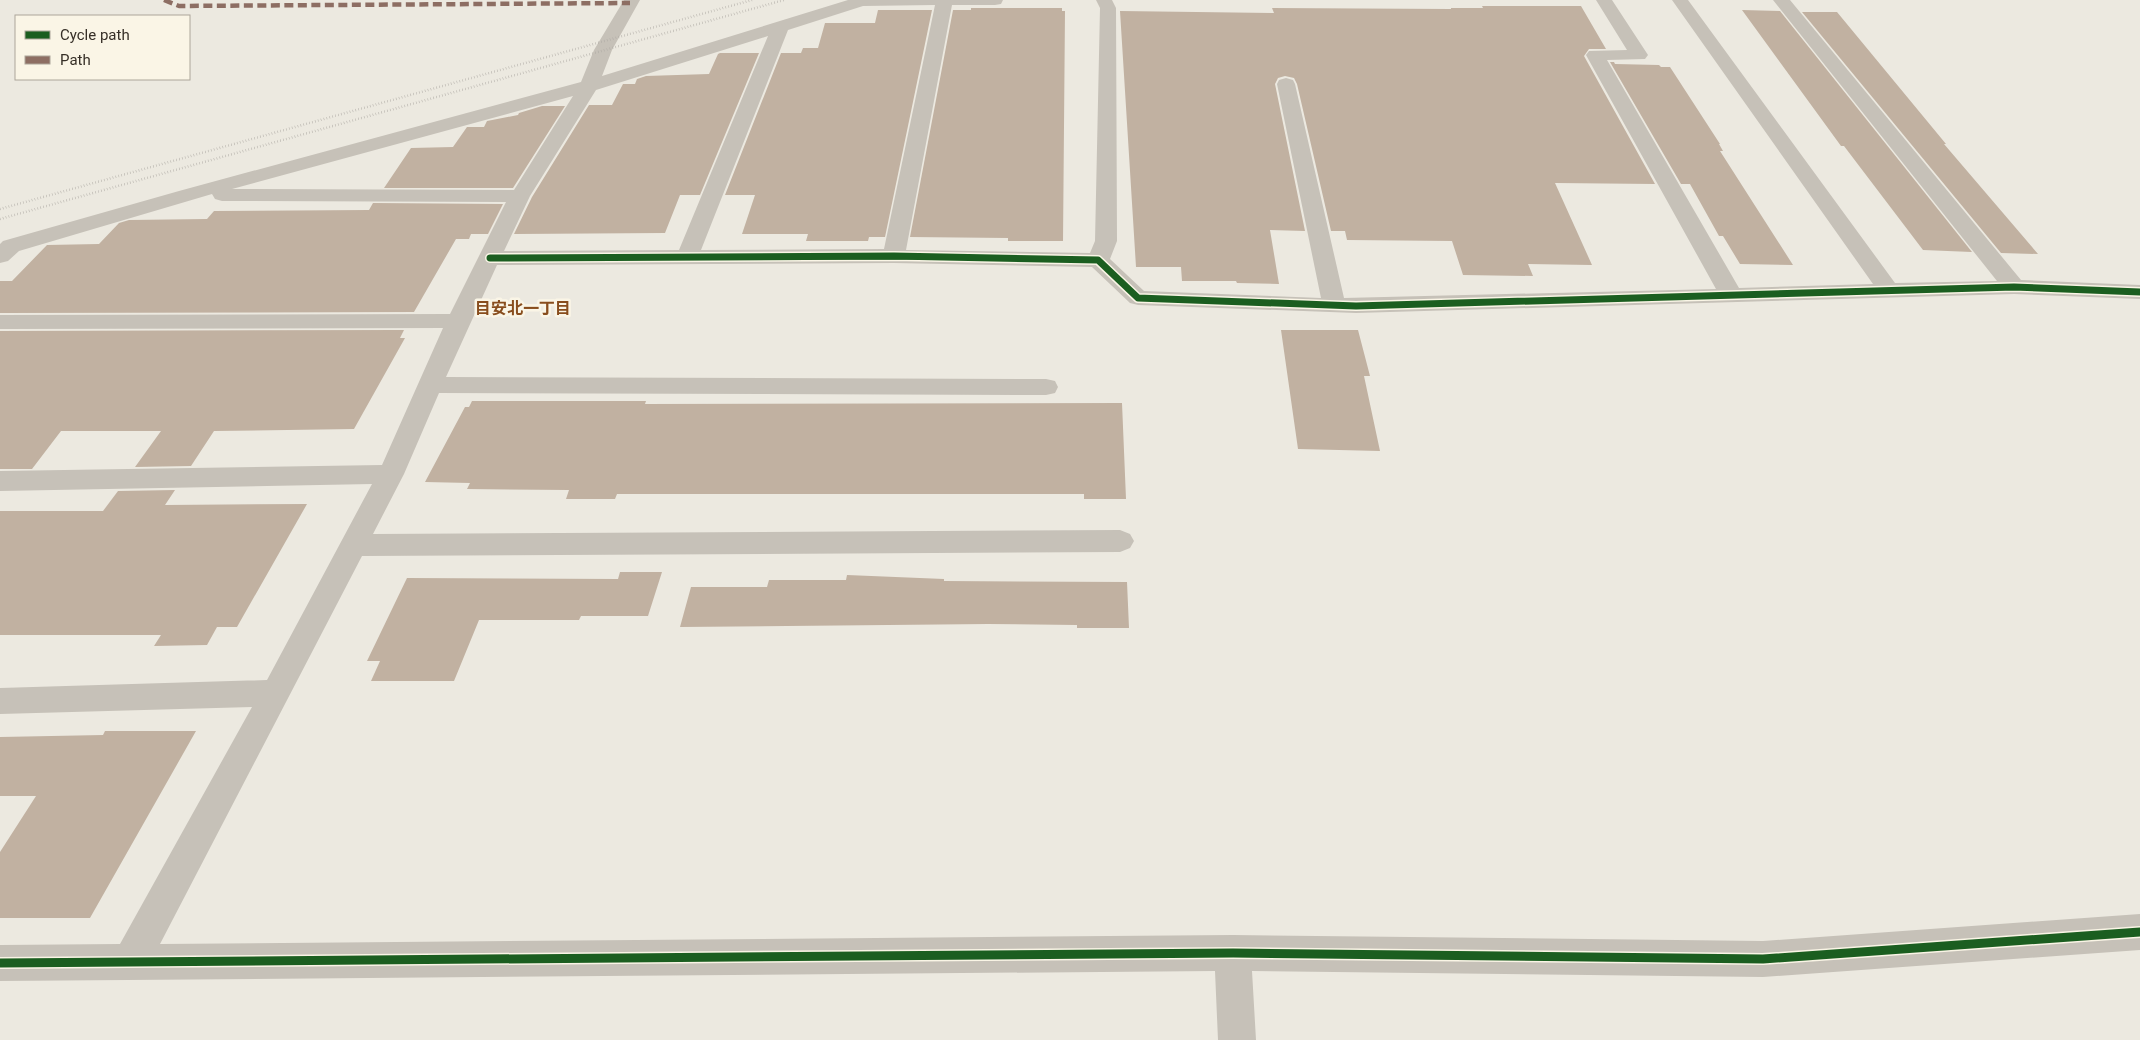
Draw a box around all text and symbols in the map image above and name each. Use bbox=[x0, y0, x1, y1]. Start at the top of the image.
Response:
legend bbox=[15, 15, 190, 80]
text: Cycle path bbox=[60, 26, 130, 44]
text: Path bbox=[60, 51, 91, 69]
district label: 目安北一丁目 bbox=[475, 299, 571, 318]

